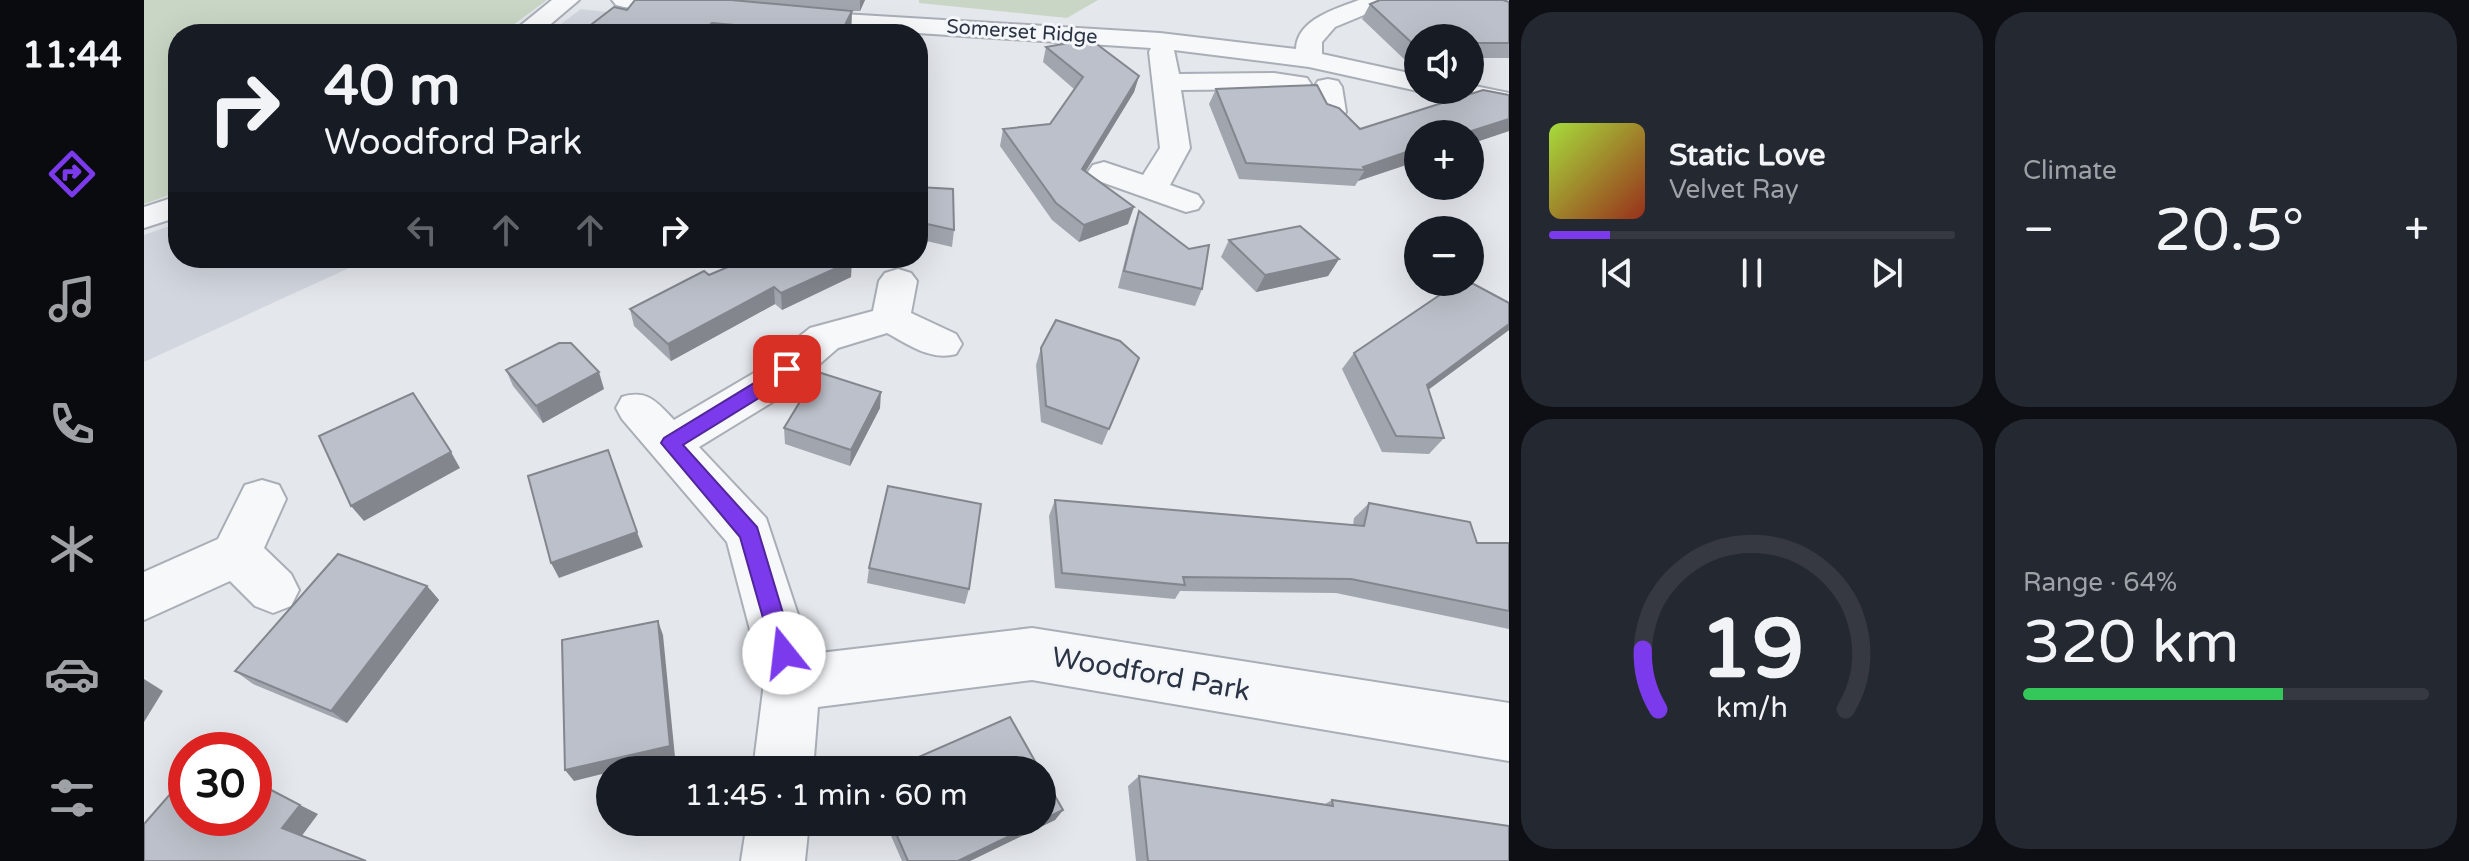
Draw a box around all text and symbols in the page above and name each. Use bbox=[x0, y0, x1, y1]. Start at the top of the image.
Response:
street label: Somerset Ridge bbox=[946, 15, 1098, 49]
map controls bbox=[1404, 24, 1484, 296]
button: sound bbox=[1404, 24, 1484, 104]
text: 11:44 bbox=[22, 34, 122, 77]
text: 40 m bbox=[324, 53, 460, 120]
icon: right bbox=[192, 56, 296, 160]
button: + bbox=[1404, 120, 1484, 200]
text: Woodford Park bbox=[324, 121, 582, 164]
text: Static Love bbox=[1669, 137, 1825, 174]
icon: directions bbox=[44, 146, 100, 202]
text: Climate bbox=[2023, 155, 2117, 186]
text: Velvet Ray bbox=[1669, 174, 1799, 205]
text: 20.5° bbox=[2154, 195, 2304, 267]
text: − bbox=[2023, 204, 2054, 257]
text: + bbox=[2404, 204, 2429, 257]
icon: left bbox=[400, 208, 444, 252]
icon: ahead bbox=[484, 208, 528, 252]
icon: ahead bbox=[568, 208, 612, 252]
icon: right bbox=[652, 208, 696, 252]
button: − bbox=[1404, 216, 1484, 296]
icon: previous bbox=[1595, 251, 1639, 295]
icon: pause bbox=[1730, 251, 1774, 295]
icon: next bbox=[1865, 251, 1909, 295]
icon: music bbox=[44, 271, 100, 327]
pin bbox=[753, 335, 821, 403]
icon: arrive bbox=[765, 347, 809, 391]
icon: phone bbox=[44, 396, 100, 452]
icon: climate bbox=[44, 521, 100, 577]
text: Range · 64% bbox=[2023, 567, 2177, 598]
text: 19 bbox=[1700, 599, 1804, 699]
text: 320 km bbox=[2023, 607, 2239, 679]
position arrow bbox=[742, 611, 826, 695]
street label: Woodford Park bbox=[1049, 640, 1253, 708]
icon: car bbox=[44, 646, 100, 702]
text: km/h bbox=[1716, 691, 1788, 725]
speed limit sign: 30 bbox=[168, 732, 272, 836]
icon: filters bbox=[44, 770, 100, 826]
text: 11:45 · 1 min · 60 m bbox=[685, 777, 967, 814]

